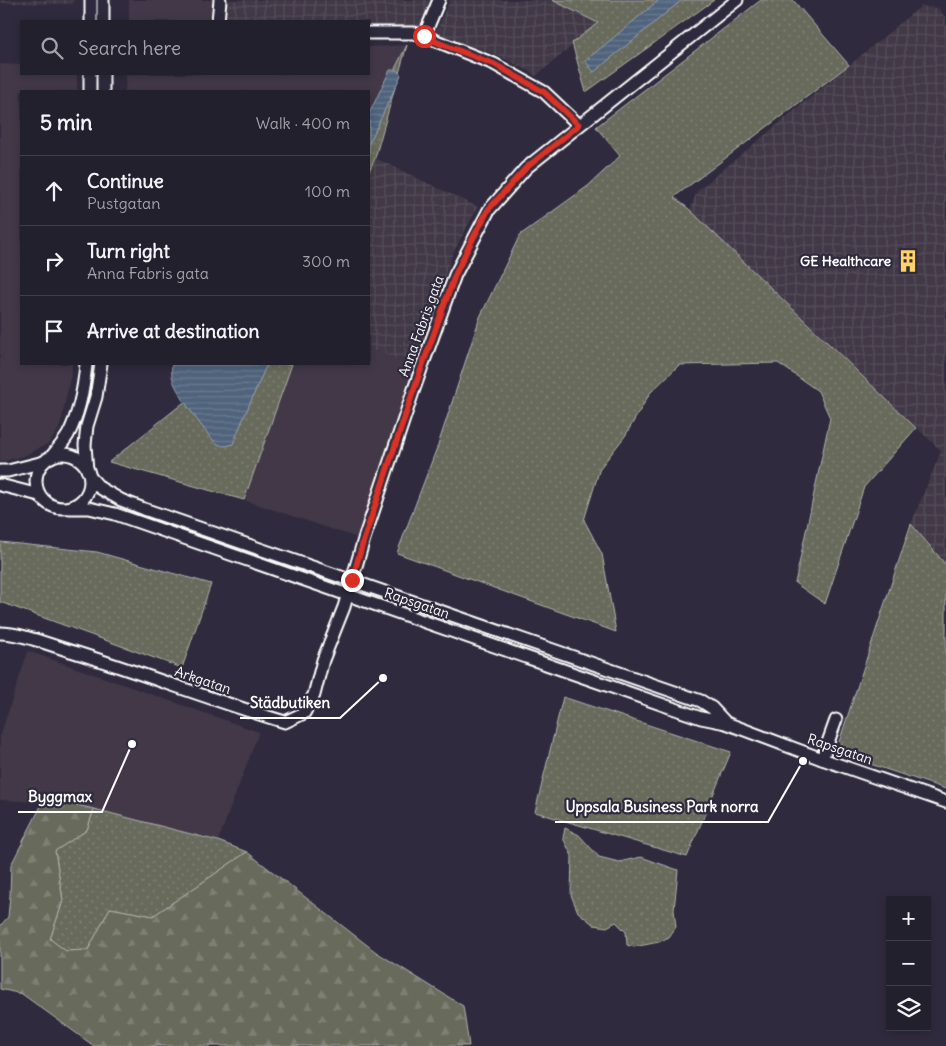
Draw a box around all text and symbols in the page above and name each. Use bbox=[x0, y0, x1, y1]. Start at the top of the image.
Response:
search box bbox=[20, 20, 370, 75]
route start bbox=[413, 25, 436, 48]
icon: search bbox=[38, 34, 66, 62]
text: Search here bbox=[78, 36, 181, 60]
text: 5 min bbox=[40, 109, 92, 136]
text: Walk · 400 m bbox=[256, 113, 350, 133]
text: Continue bbox=[87, 169, 164, 193]
icon: ahead bbox=[40, 177, 68, 205]
text: 100 m bbox=[305, 181, 350, 201]
text: Pustgatan bbox=[87, 193, 161, 213]
text: Turn right bbox=[87, 239, 170, 263]
icon: right bbox=[40, 247, 68, 275]
building icon: GE Healthcare bbox=[895, 248, 921, 274]
text: 300 m bbox=[302, 251, 350, 271]
place label: GE Healthcare bbox=[800, 252, 891, 270]
text: Anna Fabris gata bbox=[87, 263, 209, 283]
street label: Anna Fabris gata bbox=[394, 273, 448, 379]
icon: arrive bbox=[40, 317, 68, 345]
text: Arrive at destination bbox=[87, 319, 260, 343]
route end bbox=[341, 569, 364, 592]
street label: Rapsgatan bbox=[382, 583, 452, 623]
street label: Arkgatan bbox=[172, 662, 234, 698]
callout: Städbutiken bbox=[240, 688, 340, 718]
text: Städbutiken bbox=[250, 693, 330, 712]
street label: Rapsgatan bbox=[805, 729, 875, 769]
callout: Byggmax bbox=[18, 782, 102, 812]
text: Byggmax bbox=[28, 787, 93, 807]
callout: Uppsala Business Park norra bbox=[555, 792, 768, 822]
text: Uppsala Business Park norra bbox=[565, 797, 759, 817]
map controls bbox=[886, 896, 931, 1031]
button: + bbox=[886, 896, 931, 941]
button: − bbox=[886, 941, 931, 986]
button: layers bbox=[886, 986, 931, 1031]

